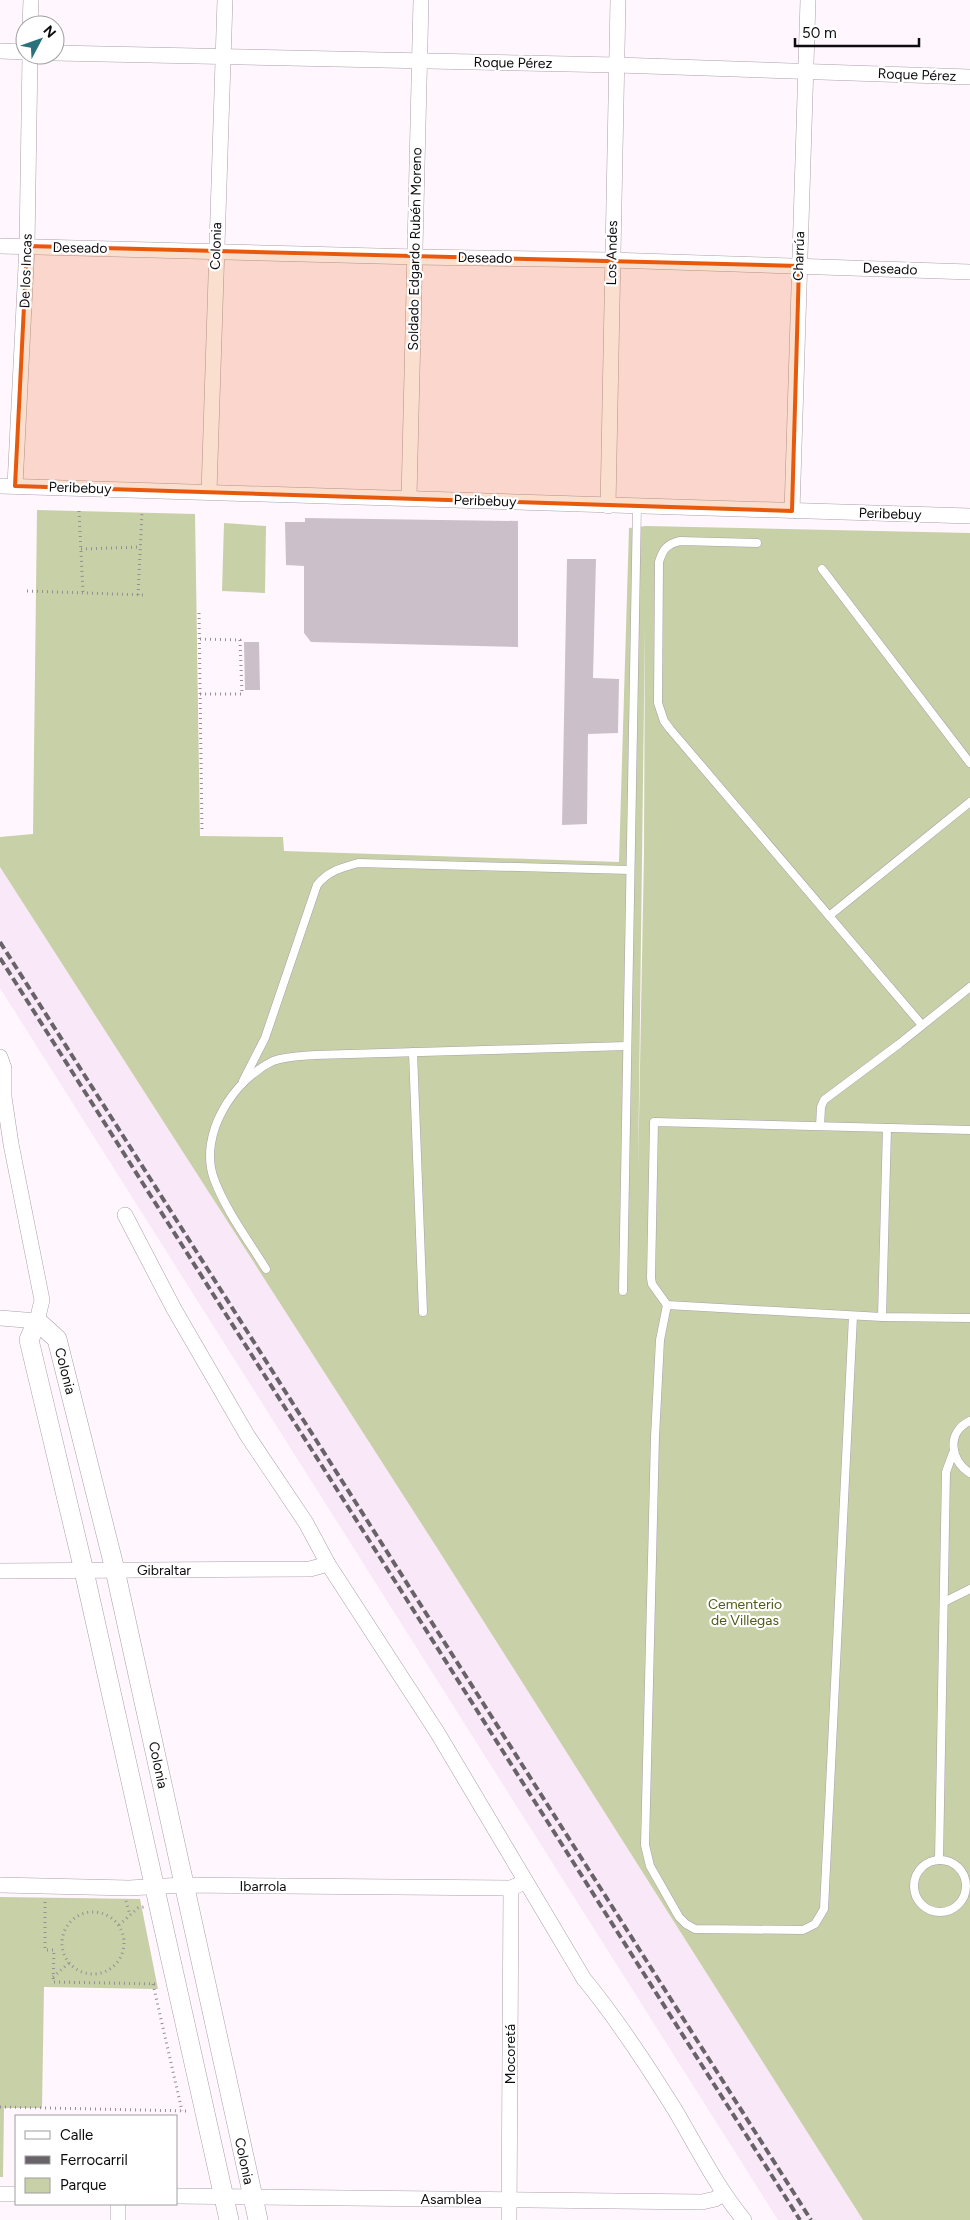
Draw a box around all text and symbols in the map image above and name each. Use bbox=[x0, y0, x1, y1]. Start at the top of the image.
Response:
north arrow bbox=[15, 15, 65, 65]
scale bar bbox=[795, 15, 919, 47]
text: N bbox=[39, 22, 59, 41]
text: 50 m bbox=[802, 24, 837, 42]
street label: Roque Pérez bbox=[473, 54, 553, 72]
street label: Roque Pérez bbox=[877, 65, 957, 85]
street label: Soldado Edgardo Rubén Moreno bbox=[405, 147, 425, 351]
street label: Los Andes bbox=[603, 220, 621, 286]
street label: Colonia bbox=[207, 222, 225, 270]
street label: Charrúa bbox=[790, 231, 808, 281]
street label: De los Incas bbox=[16, 233, 36, 309]
street label: Deseado bbox=[52, 239, 108, 257]
street label: Deseado bbox=[457, 249, 513, 267]
street label: Deseado bbox=[862, 260, 918, 278]
street label: Peribebuy bbox=[48, 478, 112, 498]
street label: Peribebuy bbox=[453, 491, 517, 511]
street label: Peribebuy bbox=[858, 504, 922, 524]
street label: Colonia bbox=[51, 1346, 79, 1396]
street label: Gibraltar bbox=[137, 1562, 191, 1579]
park label: Cementerio de Villegas bbox=[708, 1596, 782, 1629]
street label: Colonia bbox=[145, 1740, 171, 1790]
street label: Ibarrola bbox=[240, 1878, 286, 1895]
street label: Mocoretá bbox=[502, 2024, 519, 2084]
legend bbox=[15, 2115, 178, 2205]
text: Calle bbox=[60, 2126, 93, 2144]
street label: Colonia bbox=[231, 2136, 257, 2186]
text: Ferrocarril bbox=[60, 2151, 128, 2169]
text: Parque bbox=[60, 2176, 107, 2194]
street label: Asamblea bbox=[420, 2191, 482, 2208]

